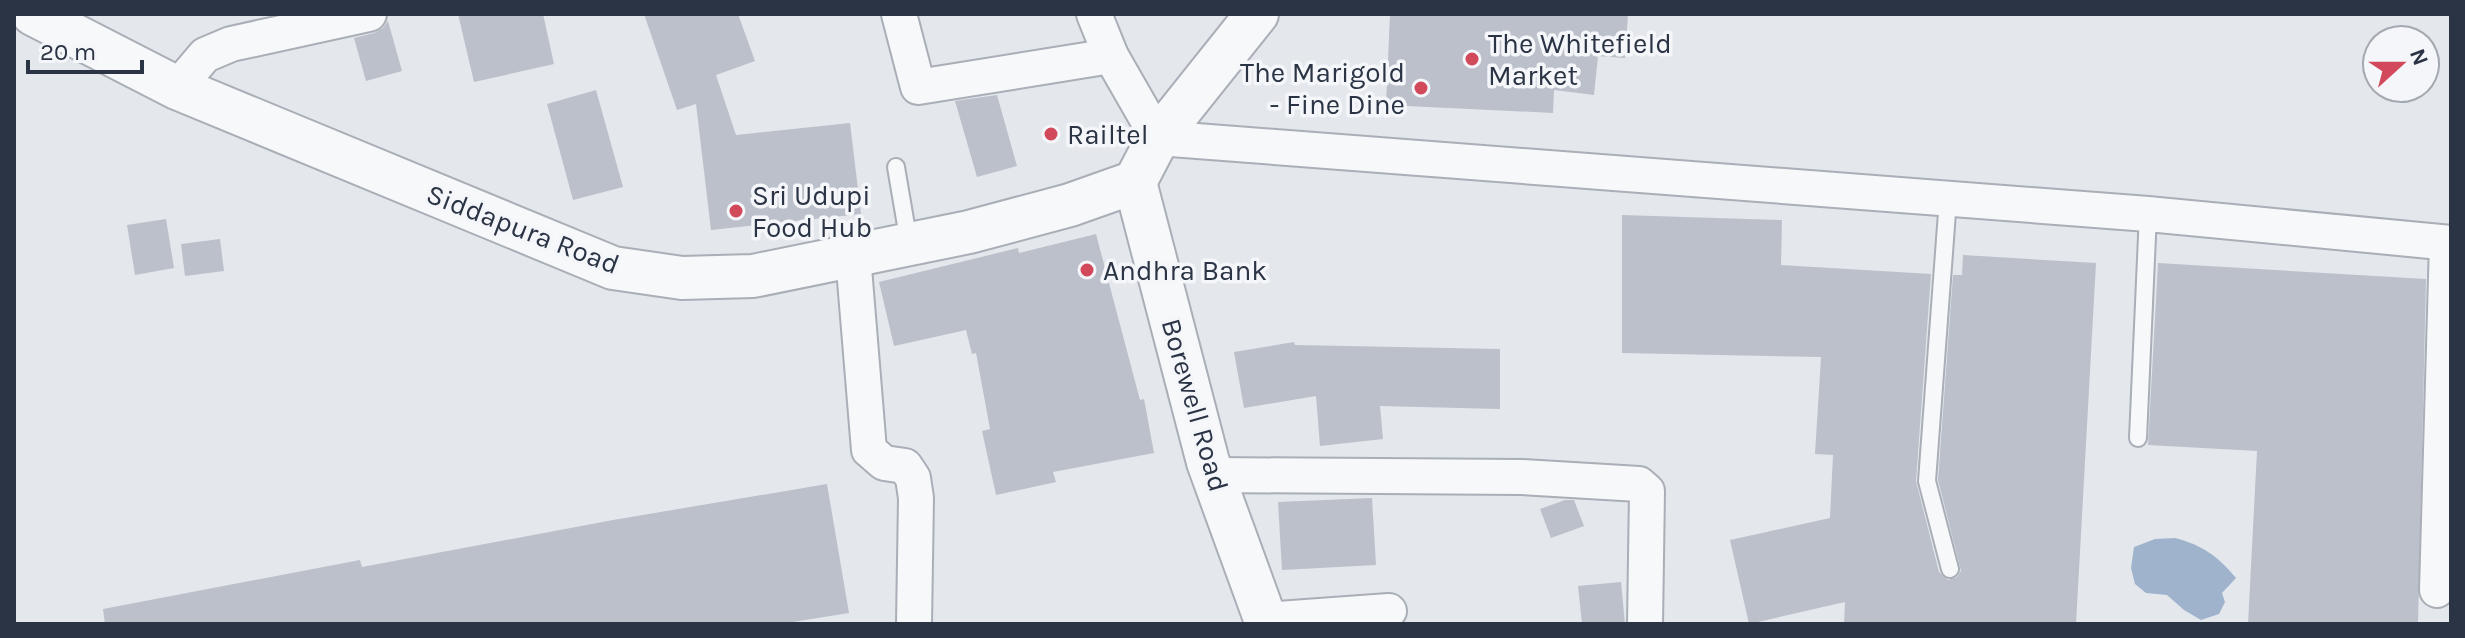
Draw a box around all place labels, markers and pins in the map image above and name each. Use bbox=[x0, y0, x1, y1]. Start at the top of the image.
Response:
place label: The Whitefield Market bbox=[1488, 27, 1672, 92]
marker: The Whitefield Market bbox=[1463, 50, 1481, 68]
place label: The Marigold - Fine Dine bbox=[1240, 56, 1405, 121]
marker: The Marigold - Fine Dine bbox=[1412, 79, 1430, 97]
place label: Railtel bbox=[1067, 118, 1149, 151]
marker: Railtel bbox=[1042, 125, 1060, 143]
place label: Sri Udupi Food Hub bbox=[752, 179, 872, 244]
marker: Sri Udupi Food Hub bbox=[727, 202, 745, 220]
place label: Andhra Bank bbox=[1103, 254, 1267, 287]
marker: Andhra Bank bbox=[1078, 261, 1096, 279]

